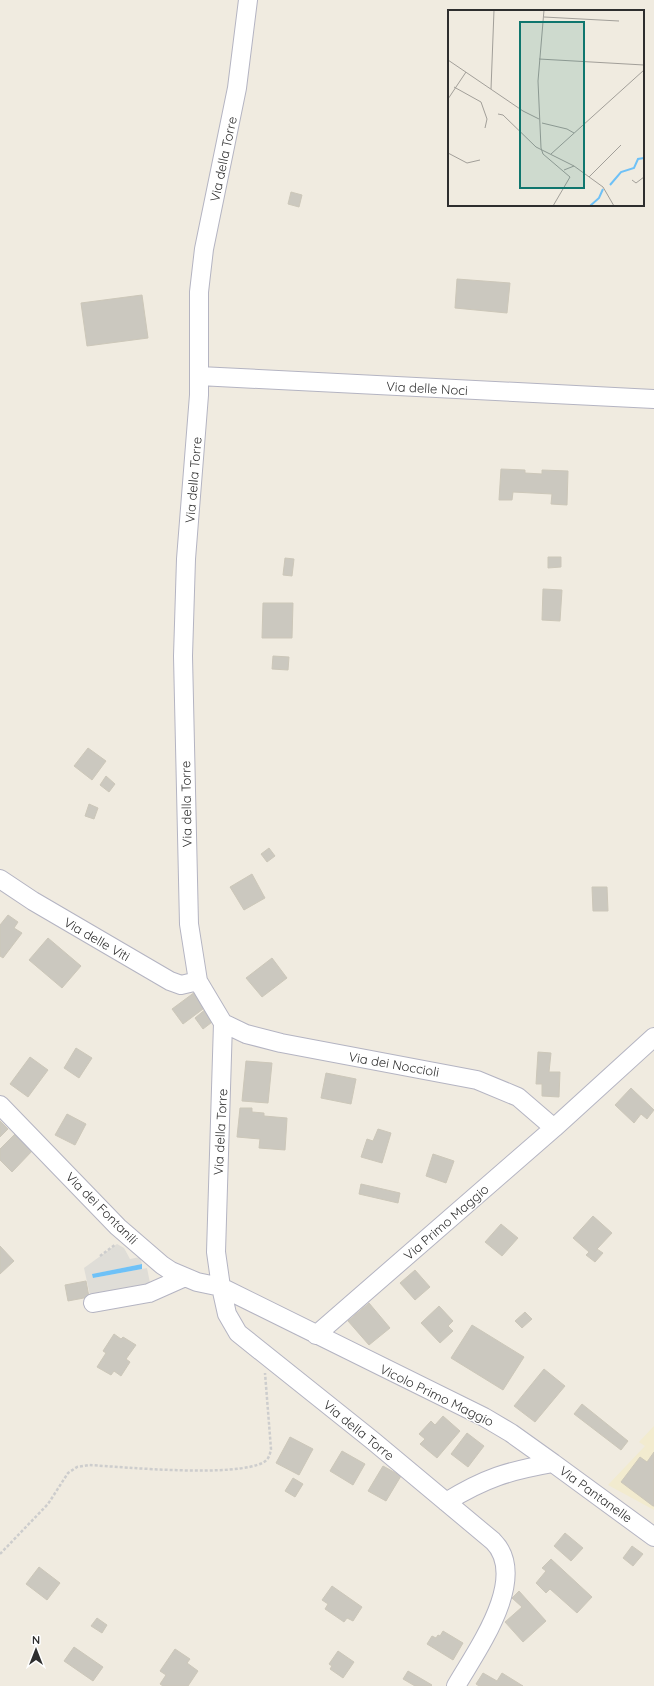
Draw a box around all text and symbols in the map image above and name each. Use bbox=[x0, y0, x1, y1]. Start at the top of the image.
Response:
inset map bbox=[448, 10, 644, 206]
street label: Via della Torre bbox=[206, 115, 240, 203]
street label: Via delle Noci bbox=[386, 378, 468, 398]
street label: Via della Torre bbox=[181, 436, 205, 524]
street label: Via della Torre bbox=[177, 761, 195, 847]
street label: Via delle Viti bbox=[61, 914, 133, 964]
street label: Via dei Noccioli bbox=[348, 1048, 440, 1080]
street label: Via della Torre bbox=[210, 1088, 230, 1176]
street label: Via dei Fontanili bbox=[63, 1169, 141, 1247]
street label: Via Primo Maggio bbox=[400, 1181, 492, 1263]
street label: Vicolo Primo Maggio bbox=[378, 1361, 497, 1430]
street label: Via della Torre bbox=[320, 1397, 398, 1463]
street label: Via Pantanelle bbox=[556, 1462, 636, 1526]
north arrow bbox=[16, 1630, 56, 1670]
text: N bbox=[32, 1633, 40, 1647]

